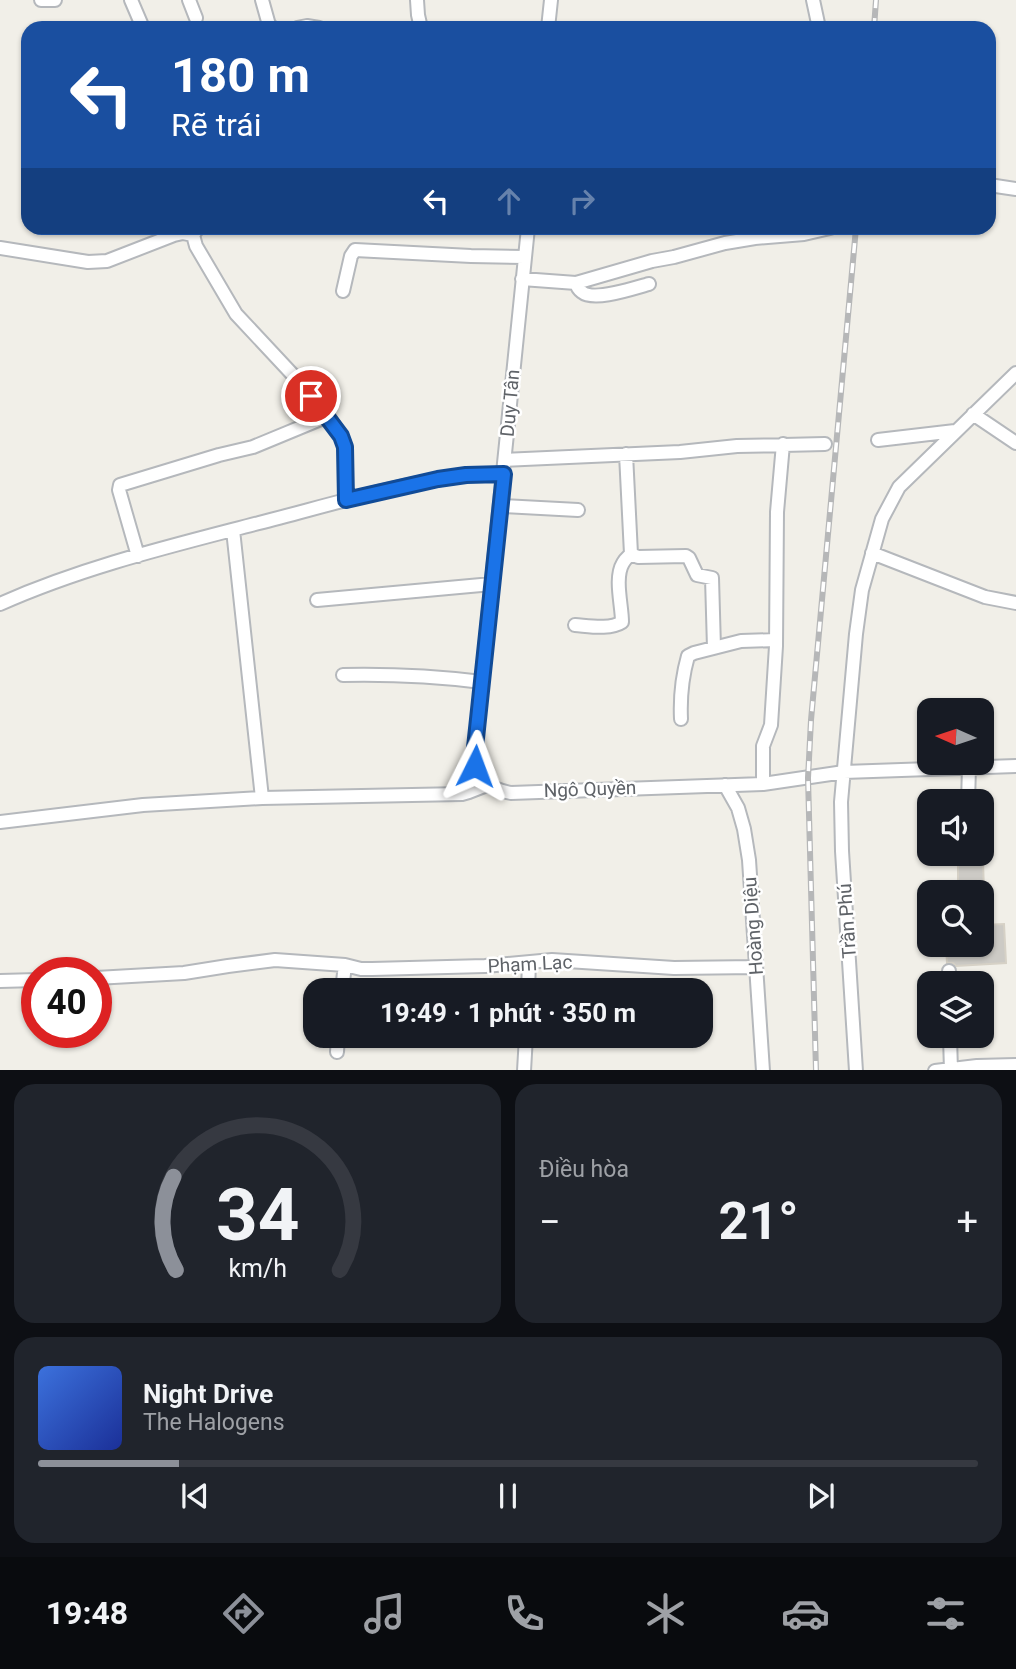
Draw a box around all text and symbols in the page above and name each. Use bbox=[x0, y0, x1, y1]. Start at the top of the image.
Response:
text: 180 m bbox=[171, 47, 310, 104]
icon: left bbox=[56, 49, 147, 140]
text: Rẽ trái bbox=[171, 106, 262, 144]
icon: left bbox=[417, 182, 455, 220]
icon: ahead bbox=[490, 182, 528, 220]
icon: right bbox=[563, 182, 601, 220]
pin bbox=[281, 366, 341, 426]
street label: Duy Tân bbox=[496, 368, 524, 438]
icon: arrive bbox=[292, 377, 330, 415]
north arrow bbox=[917, 698, 994, 775]
map controls bbox=[917, 698, 994, 1048]
position arrow bbox=[438, 729, 512, 803]
street label: Ngô Quyền bbox=[543, 776, 637, 802]
button: sound bbox=[917, 789, 994, 866]
street label: Hoàng Diệu bbox=[738, 876, 768, 976]
button: search bbox=[917, 880, 994, 957]
street label: Trần Phú bbox=[833, 883, 861, 959]
street label: Phạm Lạc bbox=[487, 950, 573, 978]
speed limit sign: 40 bbox=[21, 957, 112, 1048]
button: layers bbox=[917, 971, 994, 1048]
text: 19:49 · 1 phút · 350 m bbox=[380, 998, 636, 1028]
text: Điều hòa bbox=[539, 1156, 629, 1183]
text: 34 bbox=[216, 1172, 299, 1258]
text: 21° bbox=[719, 1191, 799, 1252]
text: − bbox=[539, 1200, 561, 1244]
text: + bbox=[956, 1200, 978, 1244]
text: km/h bbox=[228, 1253, 287, 1282]
text: Night Drive bbox=[143, 1379, 273, 1409]
text: The Halogens bbox=[143, 1409, 285, 1436]
icon: previous bbox=[176, 1477, 214, 1515]
icon: pause bbox=[489, 1477, 527, 1515]
icon: next bbox=[802, 1477, 840, 1515]
icon: directions bbox=[219, 1589, 268, 1638]
icon: music bbox=[360, 1589, 409, 1638]
icon: phone bbox=[500, 1589, 549, 1638]
icon: climate bbox=[641, 1589, 690, 1638]
icon: car bbox=[781, 1589, 830, 1638]
icon: filters bbox=[921, 1589, 970, 1638]
text: 19:48 bbox=[46, 1594, 128, 1632]

